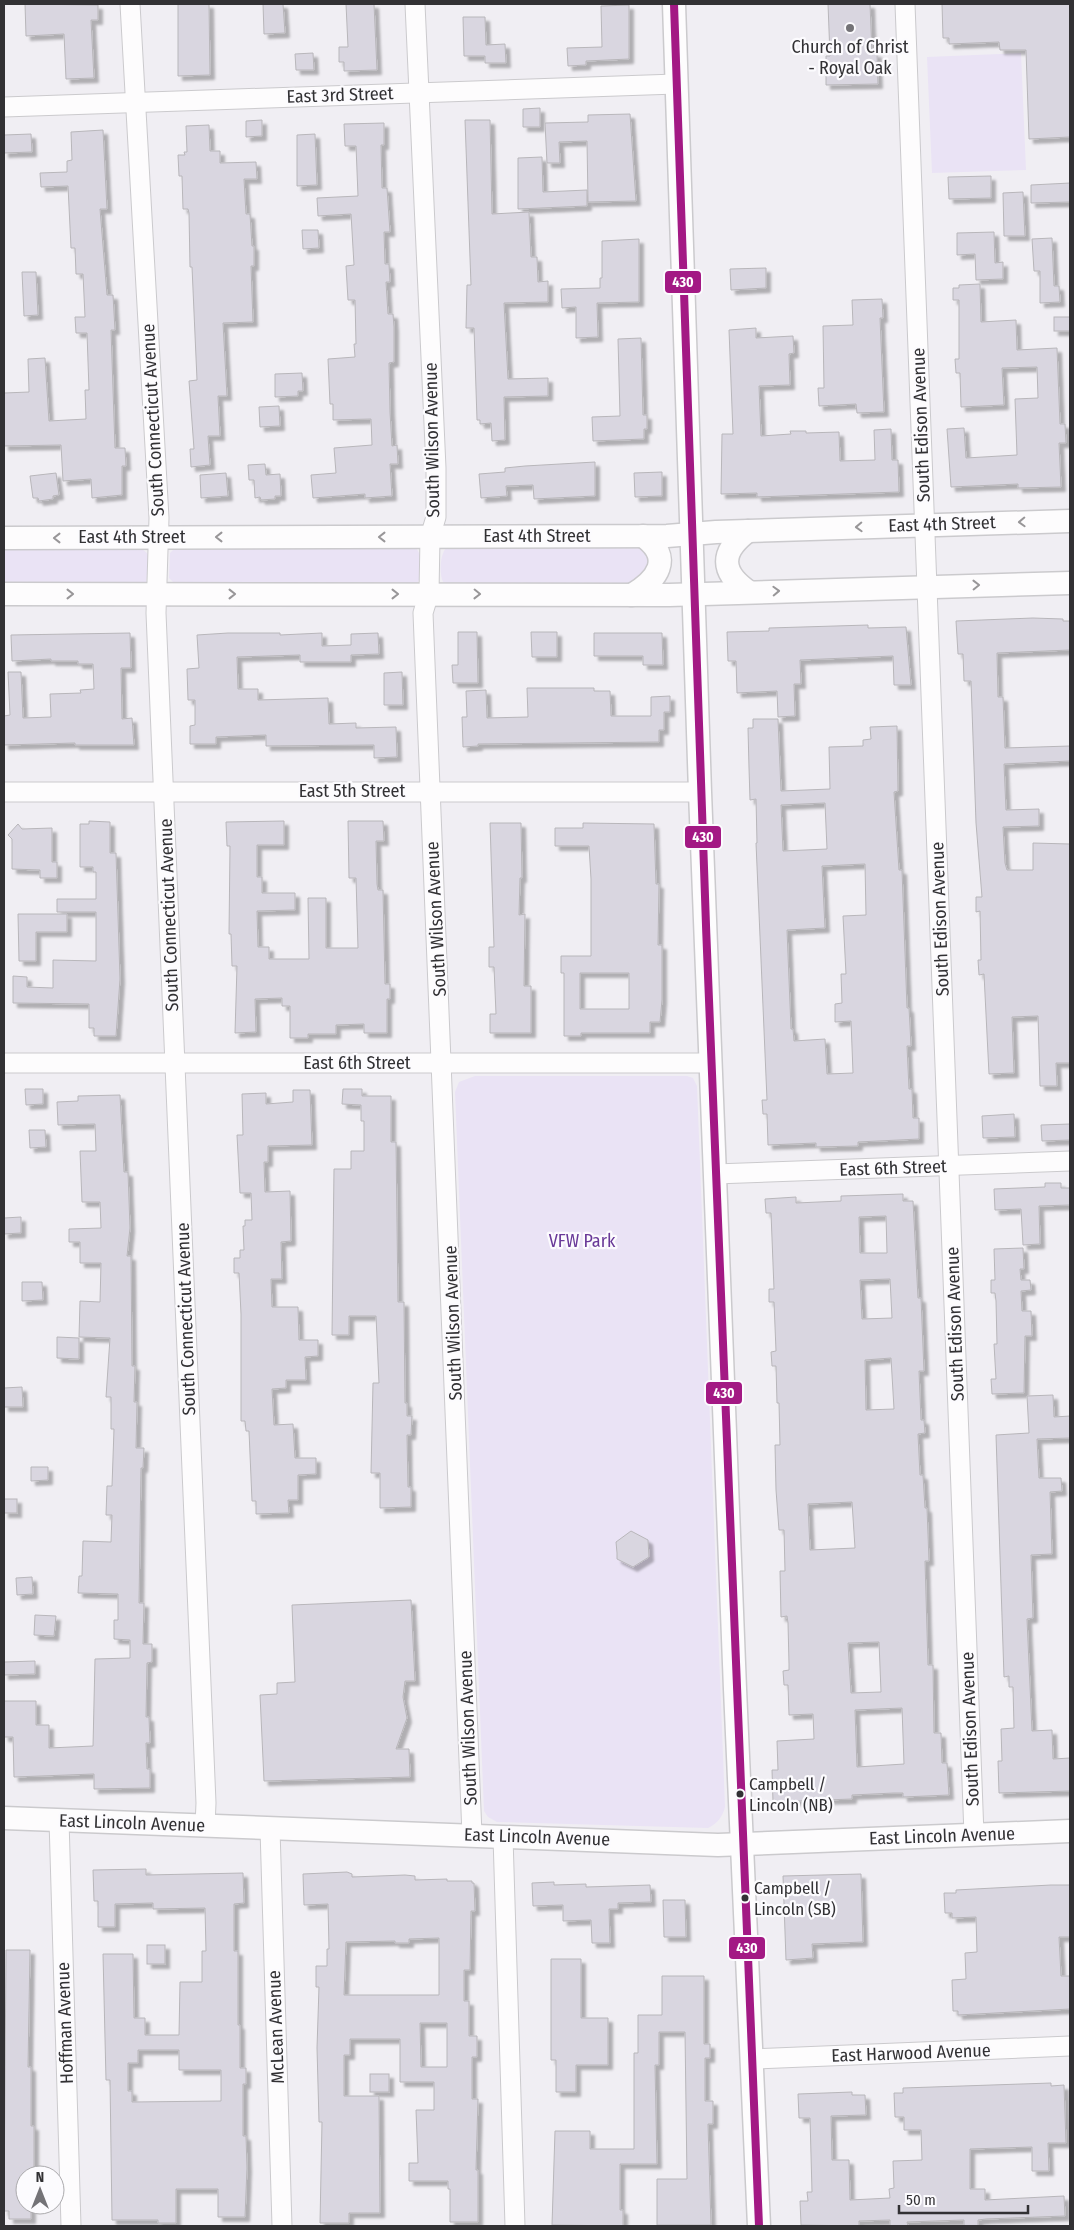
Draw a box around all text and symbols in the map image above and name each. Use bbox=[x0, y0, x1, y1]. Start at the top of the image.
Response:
marker: Church of Christ - Royal Oak bbox=[844, 22, 856, 34]
place label: Church of Christ - Royal Oak bbox=[791, 36, 909, 79]
street label: East 3rd Street bbox=[286, 82, 394, 108]
line badge: 430 bbox=[664, 270, 702, 294]
text: 430 bbox=[672, 274, 694, 291]
street label: South Connecticut Avenue bbox=[137, 323, 169, 517]
street label: South Edison Avenue bbox=[907, 347, 935, 503]
street label: South Wilson Avenue bbox=[420, 362, 444, 518]
street label: East 4th Street bbox=[888, 511, 996, 537]
one-way arrow bbox=[1017, 517, 1025, 527]
one-way arrow bbox=[855, 522, 862, 532]
street label: East 4th Street bbox=[483, 525, 591, 547]
street label: East 4th Street bbox=[78, 526, 186, 548]
one-way arrow bbox=[215, 532, 222, 542]
one-way arrow bbox=[377, 532, 385, 542]
one-way arrow bbox=[52, 533, 60, 543]
one-way arrow bbox=[972, 580, 980, 590]
one-way arrow bbox=[773, 586, 781, 596]
one-way arrow bbox=[391, 588, 399, 599]
one-way arrow bbox=[66, 589, 74, 599]
one-way arrow bbox=[229, 589, 237, 599]
one-way arrow bbox=[474, 589, 482, 599]
street label: East 5th Street bbox=[299, 780, 405, 802]
street label: South Connecticut Avenue bbox=[155, 818, 183, 1012]
line badge: 430 bbox=[684, 825, 722, 849]
text: 430 bbox=[692, 829, 714, 846]
street label: South Wilson Avenue bbox=[421, 841, 451, 997]
street label: South Edison Avenue bbox=[926, 841, 954, 997]
street label: East 6th Street bbox=[303, 1052, 411, 1074]
street label: East 6th Street bbox=[839, 1155, 947, 1181]
street label: South Connecticut Avenue bbox=[172, 1222, 200, 1416]
park label: VFW Park bbox=[549, 1230, 616, 1252]
street label: South Wilson Avenue bbox=[439, 1245, 467, 1401]
street label: South Edison Avenue bbox=[941, 1246, 969, 1402]
line badge: 430 bbox=[705, 1381, 743, 1405]
text: 430 bbox=[713, 1385, 735, 1402]
street label: South Wilson Avenue bbox=[454, 1650, 482, 1806]
street label: South Edison Avenue bbox=[956, 1651, 984, 1807]
place label: Campbell / Lincoln (NB) bbox=[749, 1774, 833, 1816]
marker: Campbell / Lincoln (NB) bbox=[735, 1789, 745, 1799]
street label: East Lincoln Avenue bbox=[59, 1809, 205, 1837]
street label: East Lincoln Avenue bbox=[869, 1822, 1015, 1850]
street label: East Lincoln Avenue bbox=[464, 1823, 610, 1851]
place label: Campbell / Lincoln (SB) bbox=[754, 1878, 836, 1920]
marker: Campbell / Lincoln (SB) bbox=[740, 1893, 750, 1903]
line badge: 430 bbox=[728, 1936, 766, 1960]
text: 430 bbox=[736, 1940, 758, 1957]
street label: Hoffman Avenue bbox=[52, 1962, 78, 2084]
street label: McLean Avenue bbox=[263, 1970, 289, 2084]
street label: East Harwood Avenue bbox=[831, 2039, 991, 2067]
north arrow bbox=[15, 2165, 65, 2215]
text: N bbox=[36, 2169, 44, 2186]
scale bar bbox=[899, 2182, 1028, 2214]
text: 50 m bbox=[906, 2191, 936, 2209]

